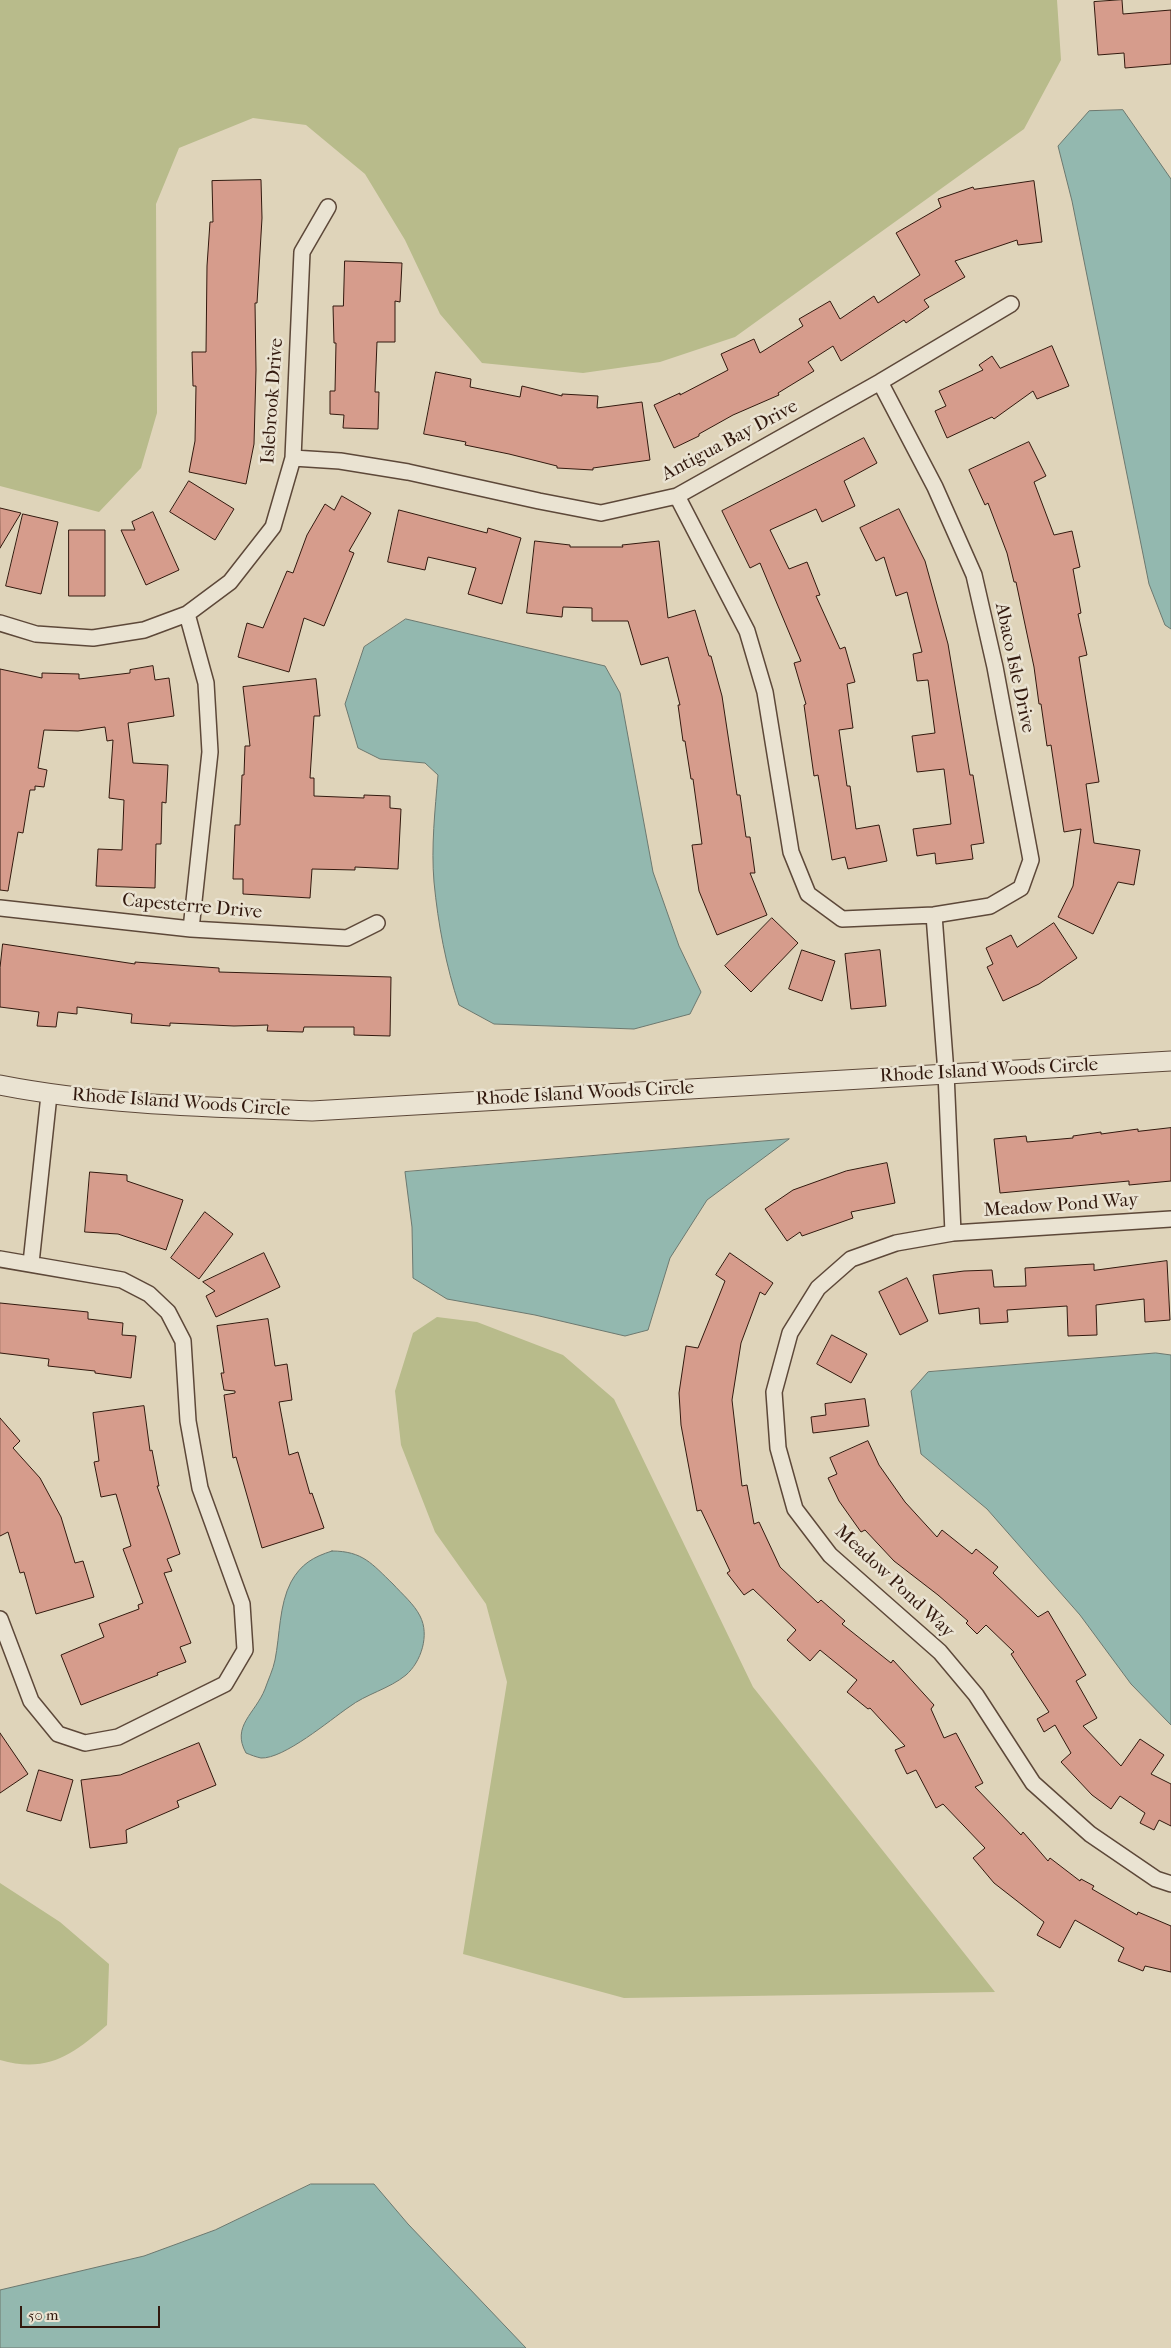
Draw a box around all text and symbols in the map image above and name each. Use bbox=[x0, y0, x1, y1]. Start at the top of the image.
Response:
street label: Islebrook Drive bbox=[257, 337, 289, 465]
street label: Antigua Bay Drive bbox=[658, 395, 802, 487]
street label: Abaco Isle Drive bbox=[989, 601, 1039, 735]
street label: Capesterre Drive bbox=[121, 890, 263, 924]
street label: Rhode Island Woods Circle bbox=[879, 1054, 1099, 1088]
street label: Rhode Island Woods Circle bbox=[475, 1077, 695, 1111]
street label: Rhode Island Woods Circle bbox=[71, 1084, 291, 1122]
street label: Meadow Pond Way bbox=[983, 1189, 1139, 1223]
street label: Meadow Pond Way bbox=[830, 1521, 958, 1643]
scale bar bbox=[22, 2296, 162, 2328]
text: 50 m bbox=[28, 2306, 58, 2324]

